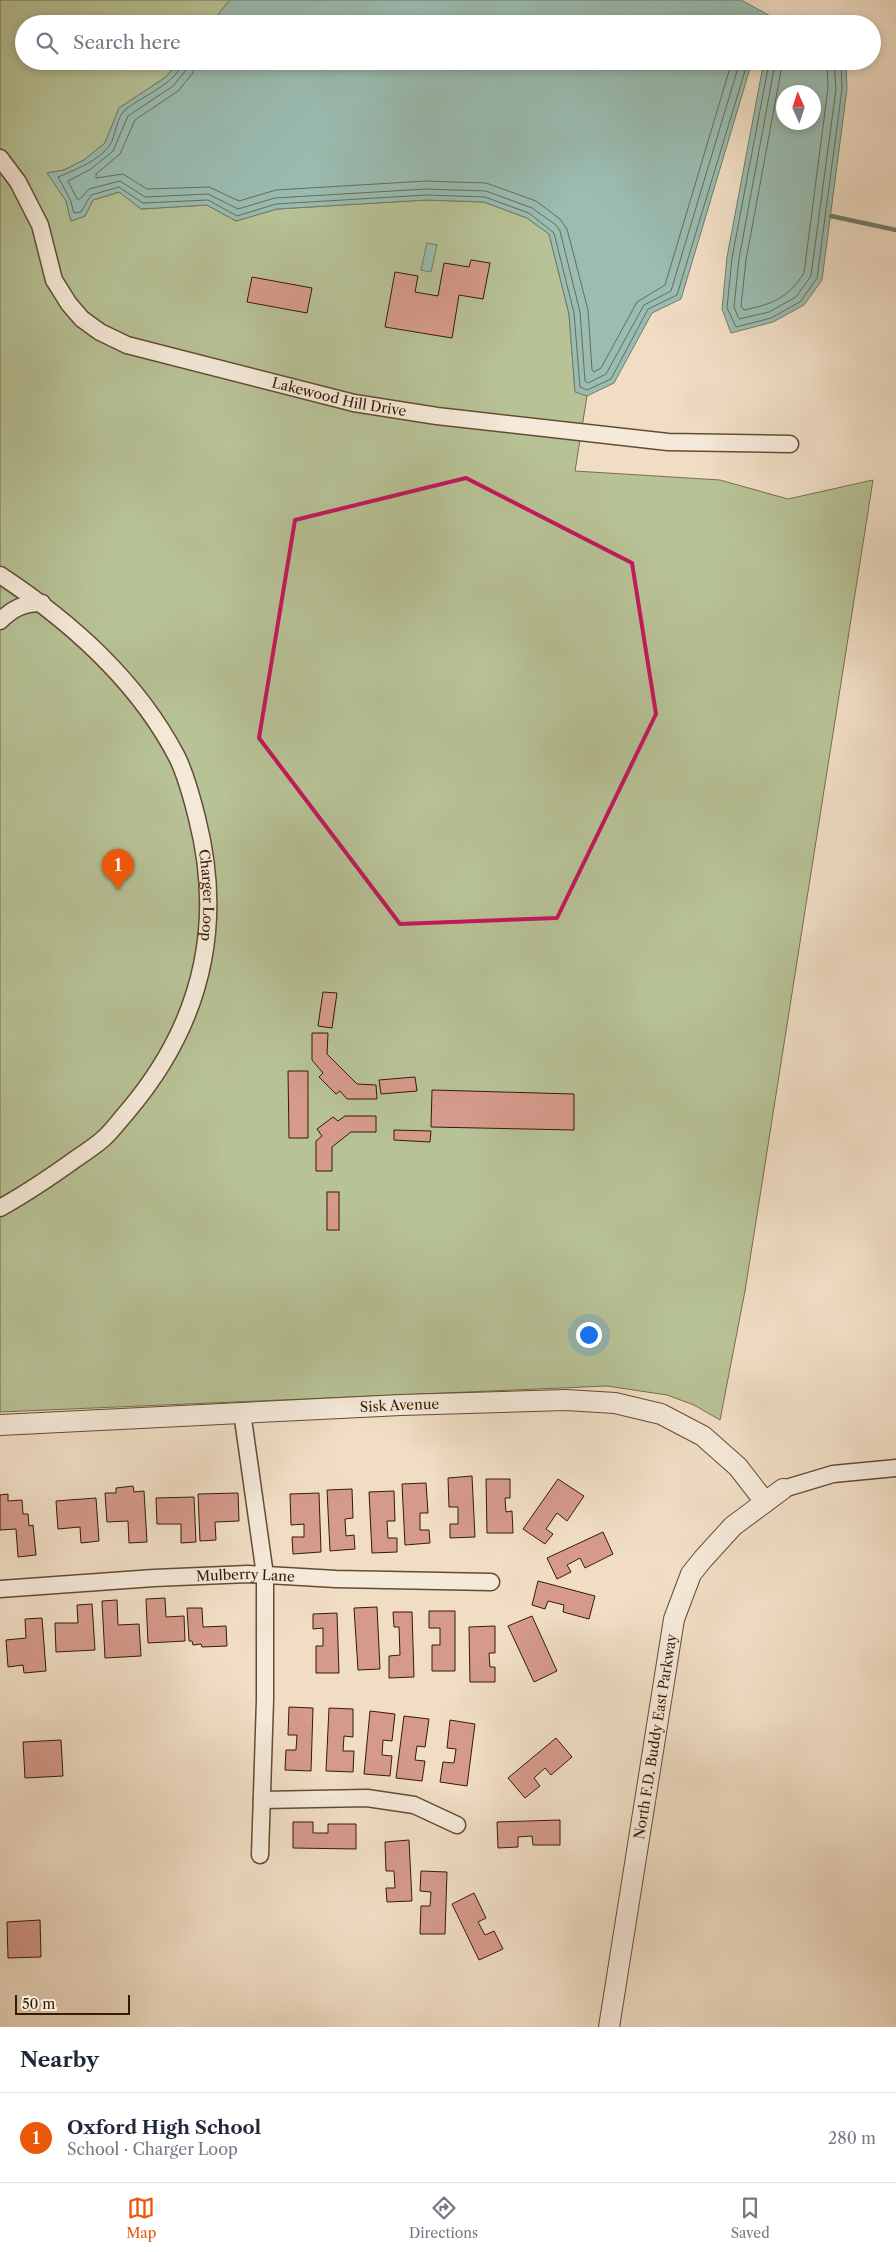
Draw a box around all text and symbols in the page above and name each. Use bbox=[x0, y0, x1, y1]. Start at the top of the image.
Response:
search box bbox=[15, 15, 881, 70]
icon: search bbox=[33, 29, 61, 57]
text: Search here bbox=[73, 31, 181, 54]
north arrow bbox=[776, 85, 821, 130]
street label: Lakewood Hill Drive bbox=[270, 373, 408, 420]
street label: Charger Loop bbox=[195, 848, 217, 942]
pin: 1 bbox=[102, 849, 134, 890]
your location bbox=[576, 1322, 602, 1348]
street label: Sisk Avenue bbox=[359, 1395, 440, 1416]
street label: Mulberry Lane bbox=[196, 1565, 296, 1586]
street label: North F.D. Buddy East Parkway bbox=[630, 1633, 681, 1841]
scale bar bbox=[15, 1992, 130, 2015]
text: 50 m bbox=[22, 1995, 55, 2013]
text: Nearby bbox=[20, 2047, 99, 2072]
text: Oxford High School bbox=[67, 2116, 261, 2139]
text: 1 bbox=[32, 2128, 40, 2148]
text: 280 m bbox=[828, 2128, 876, 2148]
text: School · Charger Loop bbox=[67, 2139, 238, 2159]
tab: Map bbox=[126, 2194, 156, 2242]
tab: Directions bbox=[409, 2194, 478, 2242]
tab: Saved bbox=[731, 2194, 770, 2242]

